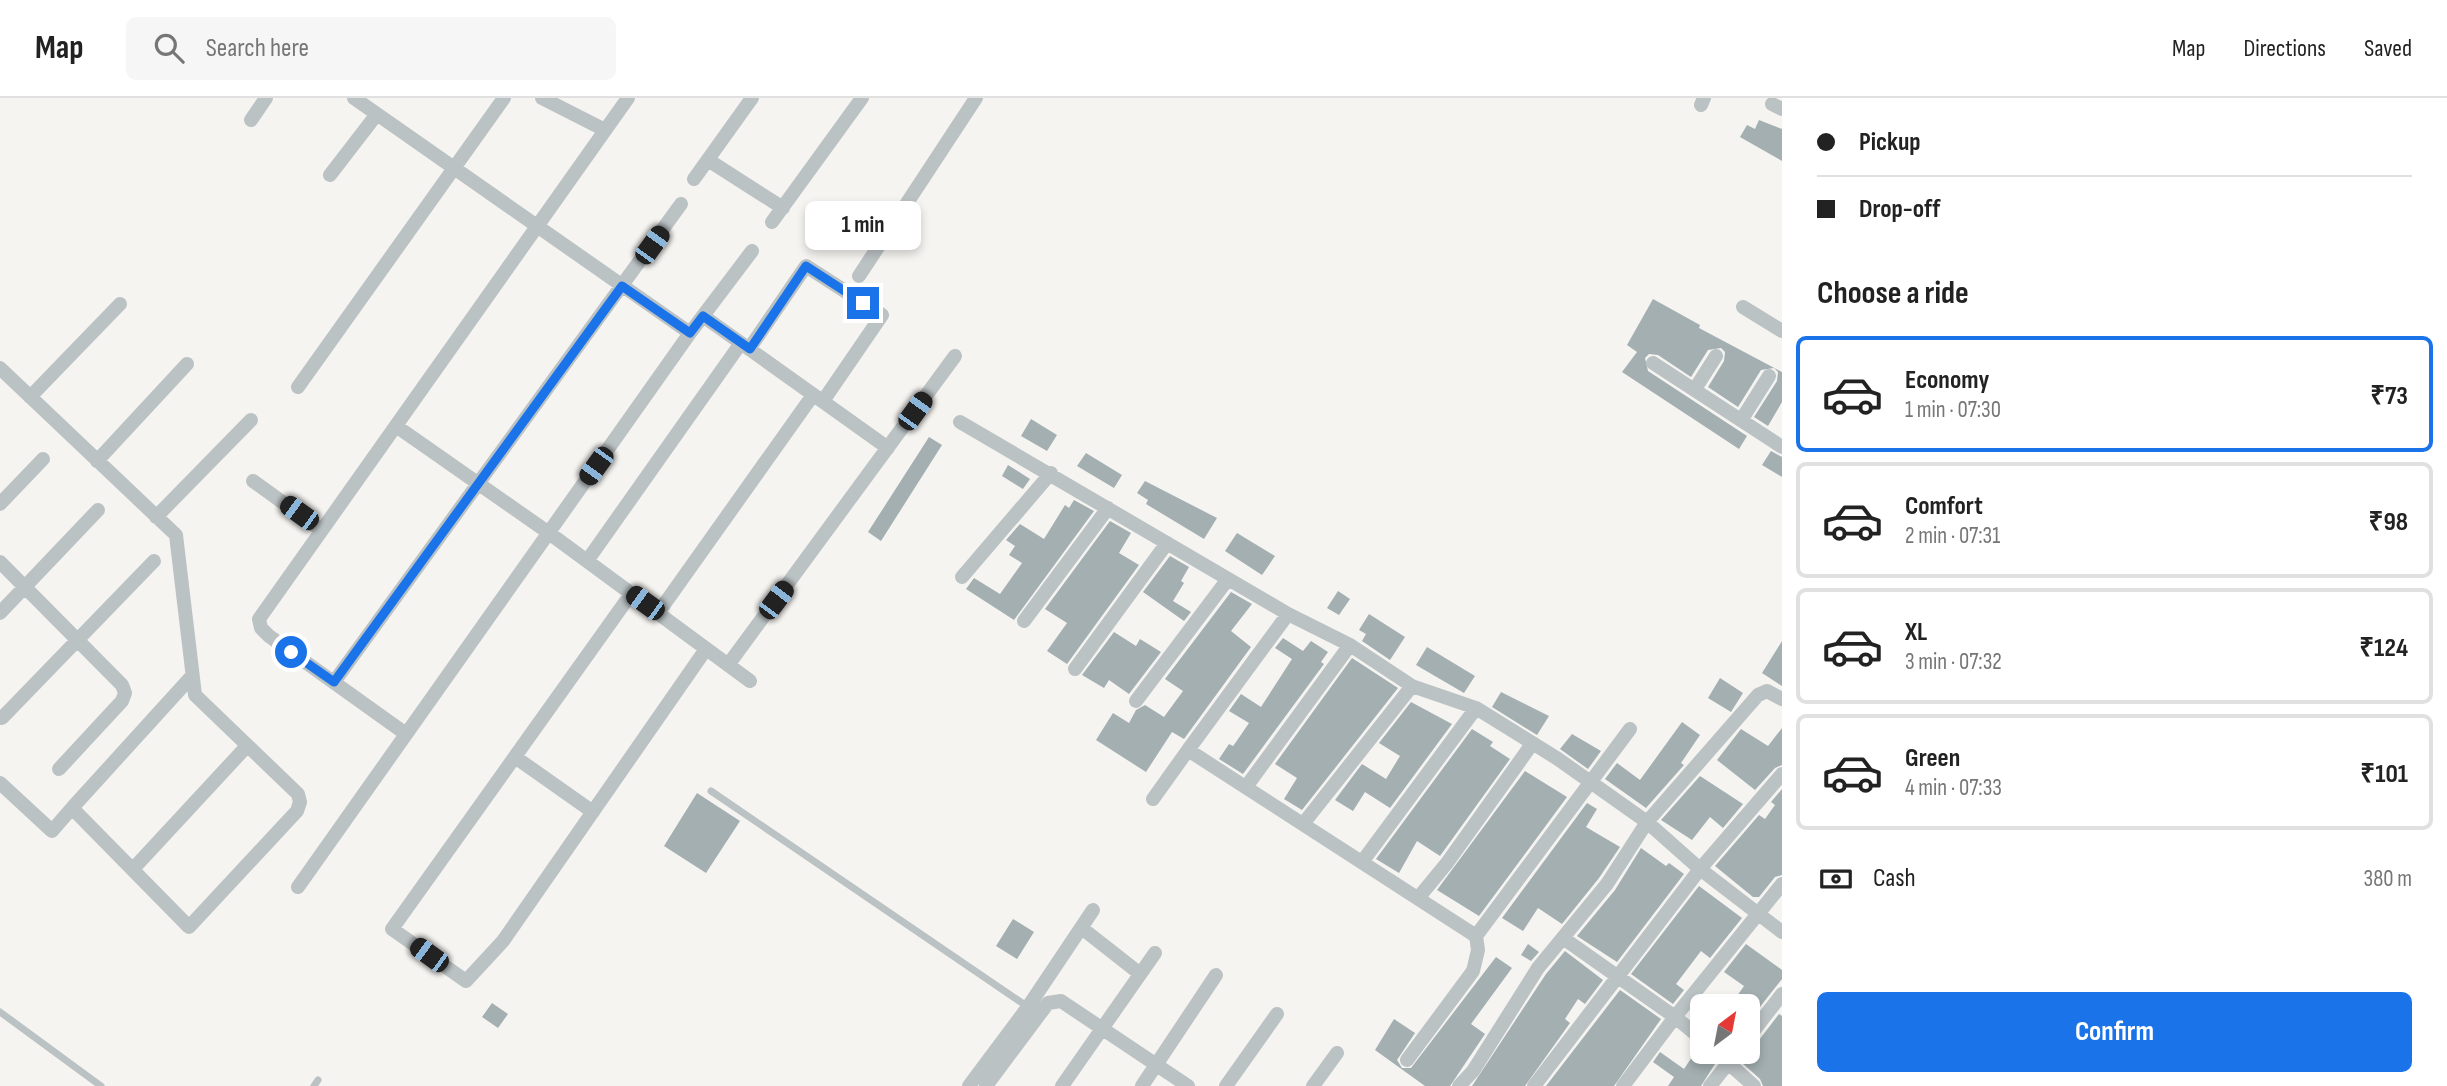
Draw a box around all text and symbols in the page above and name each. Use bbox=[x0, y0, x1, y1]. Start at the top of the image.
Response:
search box bbox=[126, 17, 616, 80]
text: Map bbox=[35, 28, 84, 68]
icon: search bbox=[150, 29, 188, 67]
text: Search here bbox=[206, 33, 309, 64]
text: Map bbox=[2172, 34, 2205, 63]
text: Directions bbox=[2243, 34, 2326, 63]
text: Saved bbox=[2364, 34, 2412, 63]
text: Pickup bbox=[1859, 127, 1921, 158]
text: Drop-off bbox=[1859, 194, 1940, 225]
callout: 1 min bbox=[805, 202, 921, 250]
text: 1 min bbox=[842, 211, 884, 239]
car bbox=[632, 222, 673, 268]
text: Choose a ride bbox=[1817, 274, 1969, 313]
route end bbox=[847, 287, 879, 319]
icon: car bbox=[1821, 363, 1884, 426]
text: Economy bbox=[1905, 365, 1989, 396]
text: ₹73 bbox=[2370, 381, 2408, 412]
car bbox=[895, 388, 936, 434]
text: 1 min · 07:30 bbox=[1905, 396, 2001, 424]
car bbox=[576, 443, 617, 489]
icon: car bbox=[1821, 489, 1884, 552]
text: Comfort bbox=[1905, 491, 1983, 522]
car bbox=[276, 492, 323, 534]
text: ₹98 bbox=[2369, 507, 2408, 538]
text: 2 min · 07:31 bbox=[1905, 522, 2000, 550]
car bbox=[755, 577, 798, 623]
car bbox=[622, 582, 669, 624]
icon: car bbox=[1821, 615, 1884, 678]
text: XL bbox=[1905, 617, 1927, 648]
text: ₹124 bbox=[2359, 633, 2408, 664]
route start bbox=[275, 636, 307, 668]
text: 3 min · 07:32 bbox=[1905, 648, 2002, 676]
icon: car bbox=[1821, 741, 1884, 804]
text: Green bbox=[1905, 743, 1960, 774]
text: ₹101 bbox=[2360, 759, 2408, 790]
text: 4 min · 07:33 bbox=[1905, 774, 2002, 802]
icon: cash bbox=[1817, 860, 1855, 898]
text: Cash bbox=[1873, 863, 1916, 894]
text: 380 m bbox=[2364, 865, 2412, 893]
car bbox=[406, 934, 453, 976]
button: Confirm bbox=[1817, 992, 2412, 1072]
north arrow bbox=[1690, 994, 1760, 1064]
map controls bbox=[1690, 994, 1760, 1064]

